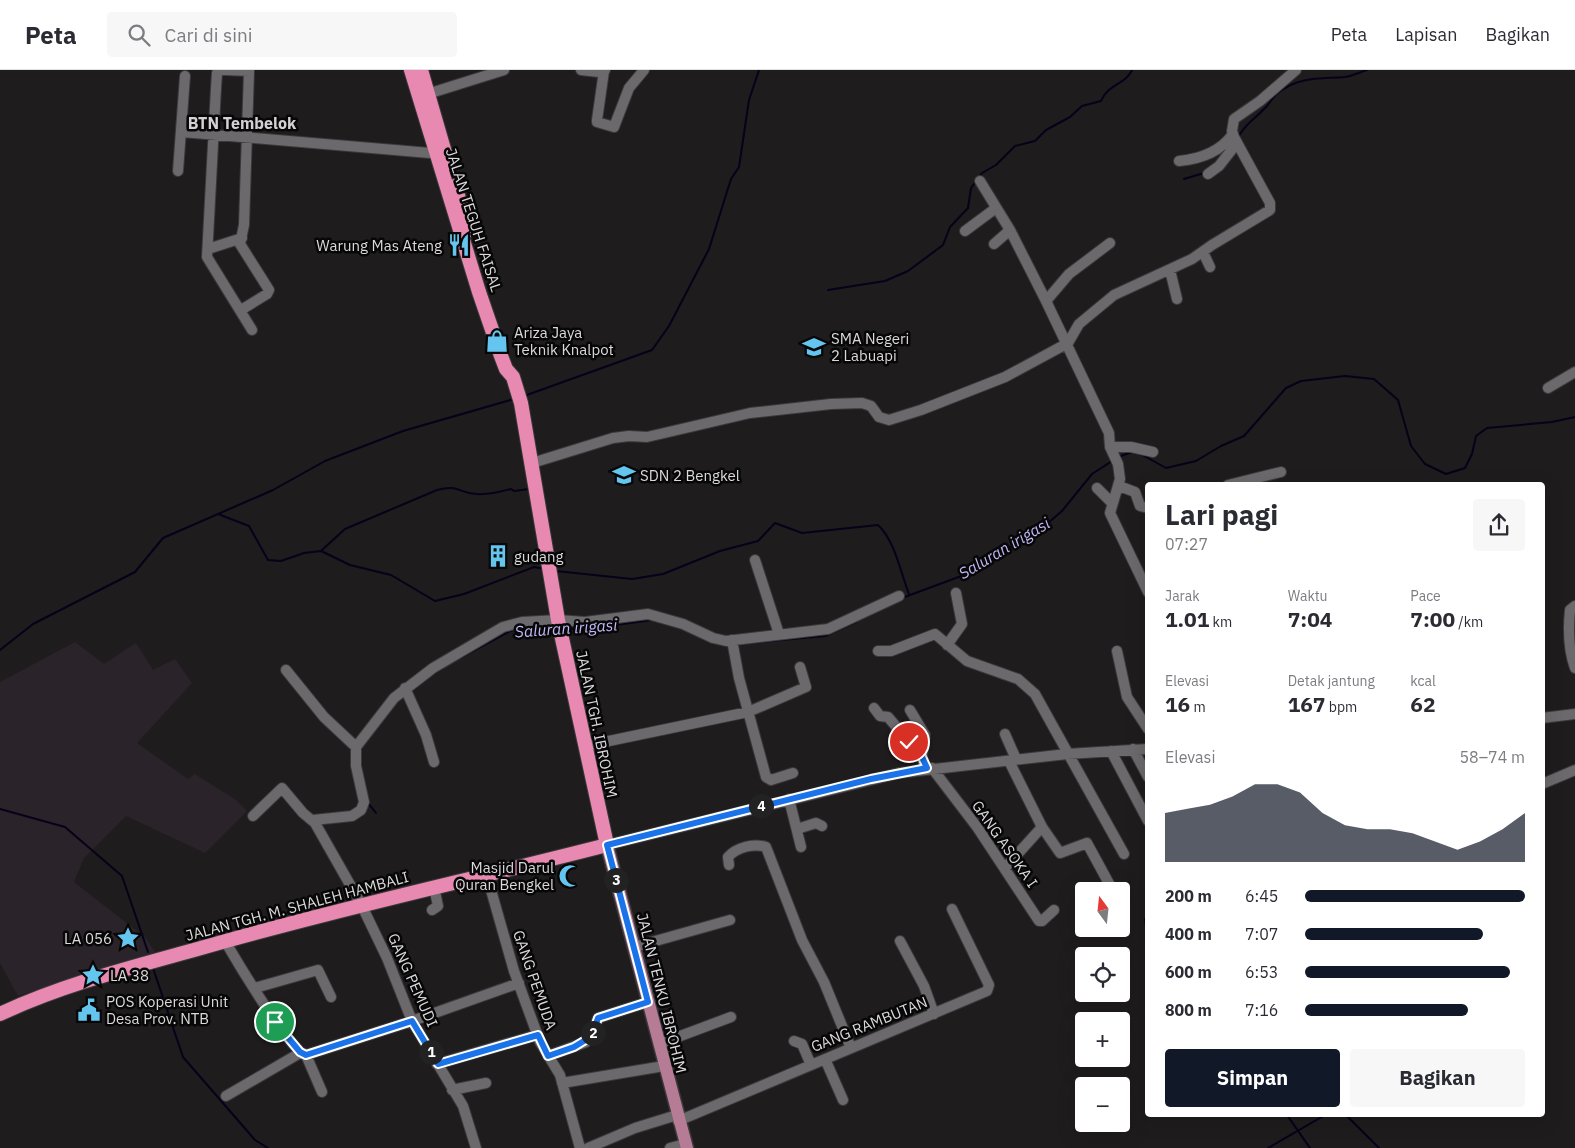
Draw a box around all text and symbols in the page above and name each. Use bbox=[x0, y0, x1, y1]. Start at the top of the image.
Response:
search box bbox=[107, 12, 457, 57]
text: Peta bbox=[25, 19, 77, 51]
icon: search bbox=[125, 21, 153, 49]
text: Cari di sini bbox=[165, 23, 253, 47]
text: Peta bbox=[1331, 23, 1367, 46]
text: Lapisan bbox=[1395, 23, 1457, 46]
text: Bagikan bbox=[1485, 23, 1550, 46]
district label: BTN Tembelok bbox=[188, 113, 297, 133]
street label: JALAN TEGUH FAISAL bbox=[442, 146, 506, 295]
restaurant icon: Warung Mas Ateng bbox=[446, 232, 472, 258]
place label: Warung Mas Ateng bbox=[316, 236, 442, 255]
place label: Ariza Jaya Teknik Knalpot bbox=[514, 323, 614, 359]
shop icon: Ariza Jaya Teknik Knalpot bbox=[484, 328, 510, 354]
place label: SMA Negeri 2 Labuapi bbox=[831, 329, 909, 365]
school or university icon: SMA Negeri 2 Labuapi bbox=[801, 334, 827, 360]
school or university icon: SDN 2 Bengkel bbox=[611, 462, 637, 488]
place label: SDN 2 Bengkel bbox=[640, 466, 740, 485]
text: Lari pagi bbox=[1165, 496, 1278, 533]
button: share bbox=[1473, 499, 1525, 551]
water label: Saluran irigasi bbox=[955, 512, 1054, 583]
text: 07:27 bbox=[1165, 534, 1208, 554]
building icon: gudang bbox=[485, 543, 511, 569]
place label: gudang bbox=[514, 547, 564, 566]
text: Jarak bbox=[1165, 587, 1200, 605]
text: Waktu bbox=[1288, 587, 1328, 605]
text: Pace bbox=[1410, 587, 1441, 605]
text: 1.01 bbox=[1165, 605, 1209, 633]
text: 7:04 bbox=[1288, 605, 1332, 633]
text: 7:00 bbox=[1410, 605, 1455, 633]
text: km bbox=[1209, 613, 1232, 631]
text: /km bbox=[1455, 613, 1483, 631]
water label: Saluran irigasi bbox=[514, 614, 619, 642]
street label: JALAN TGH. IBROHIM bbox=[572, 649, 622, 799]
text: Elevasi bbox=[1165, 672, 1209, 690]
text: Detak jantung bbox=[1288, 672, 1375, 690]
text: kcal bbox=[1410, 672, 1436, 690]
text: 16 bbox=[1165, 690, 1190, 718]
text: 167 bbox=[1288, 690, 1325, 718]
text: 62 bbox=[1410, 690, 1436, 718]
text: m bbox=[1190, 698, 1206, 716]
text: bpm bbox=[1325, 698, 1357, 716]
pin bbox=[888, 721, 930, 763]
icon: check bbox=[895, 728, 923, 756]
text: Elevasi bbox=[1165, 747, 1215, 767]
text: 58–74 m bbox=[1459, 747, 1525, 767]
pin: 4 bbox=[748, 794, 774, 818]
text: 4 bbox=[757, 797, 766, 815]
street label: GANG ASOKA I bbox=[968, 797, 1042, 891]
place label: Masjid Darul Quran Bengkel bbox=[455, 858, 554, 894]
mosque icon: Masjid Darul Quran Bengkel bbox=[557, 863, 583, 889]
street label: JALAN TGH. M. SHALEH HAMBALI bbox=[183, 867, 411, 945]
pin: 3 bbox=[604, 868, 628, 892]
text: 3 bbox=[612, 871, 621, 889]
north arrow bbox=[1075, 882, 1130, 938]
map controls bbox=[1075, 882, 1130, 1132]
text: 200 m bbox=[1165, 886, 1212, 906]
text: 6:45 bbox=[1245, 886, 1278, 906]
street label: JALAN TENKU IBROHIM bbox=[633, 911, 691, 1075]
text: 400 m bbox=[1165, 924, 1212, 944]
text: 7:07 bbox=[1245, 924, 1278, 944]
place icon: LA 056 bbox=[115, 925, 141, 951]
street label: GANG PEMUDA bbox=[509, 928, 561, 1033]
place label: LA 056 bbox=[64, 929, 112, 948]
street label: GANG PEMUDI bbox=[384, 930, 442, 1030]
button: locate bbox=[1075, 947, 1130, 1002]
place icon: LA 38 bbox=[80, 962, 106, 988]
text: 600 m bbox=[1165, 962, 1212, 982]
text: 6:53 bbox=[1245, 962, 1278, 982]
place label: LA 38 bbox=[110, 966, 149, 985]
place label: POS Koperasi Unit Desa Prov. NTB bbox=[106, 992, 228, 1028]
street label: GANG RAMBUTAN bbox=[808, 992, 930, 1056]
public building icon: POS Koperasi Unit Desa Prov. NTB bbox=[76, 997, 102, 1023]
text: 800 m bbox=[1165, 1000, 1212, 1020]
text: 7:16 bbox=[1245, 1000, 1278, 1020]
pin bbox=[254, 1001, 296, 1043]
icon: arrive bbox=[261, 1008, 289, 1036]
button: + bbox=[1075, 1012, 1130, 1067]
pin: 2 bbox=[580, 1020, 606, 1046]
text: 2 bbox=[589, 1024, 598, 1042]
pin: 1 bbox=[418, 1040, 444, 1064]
text: 1 bbox=[427, 1043, 436, 1061]
button: Simpan bbox=[1165, 1049, 1340, 1107]
button: Bagikan bbox=[1350, 1049, 1525, 1107]
button: − bbox=[1075, 1077, 1130, 1132]

